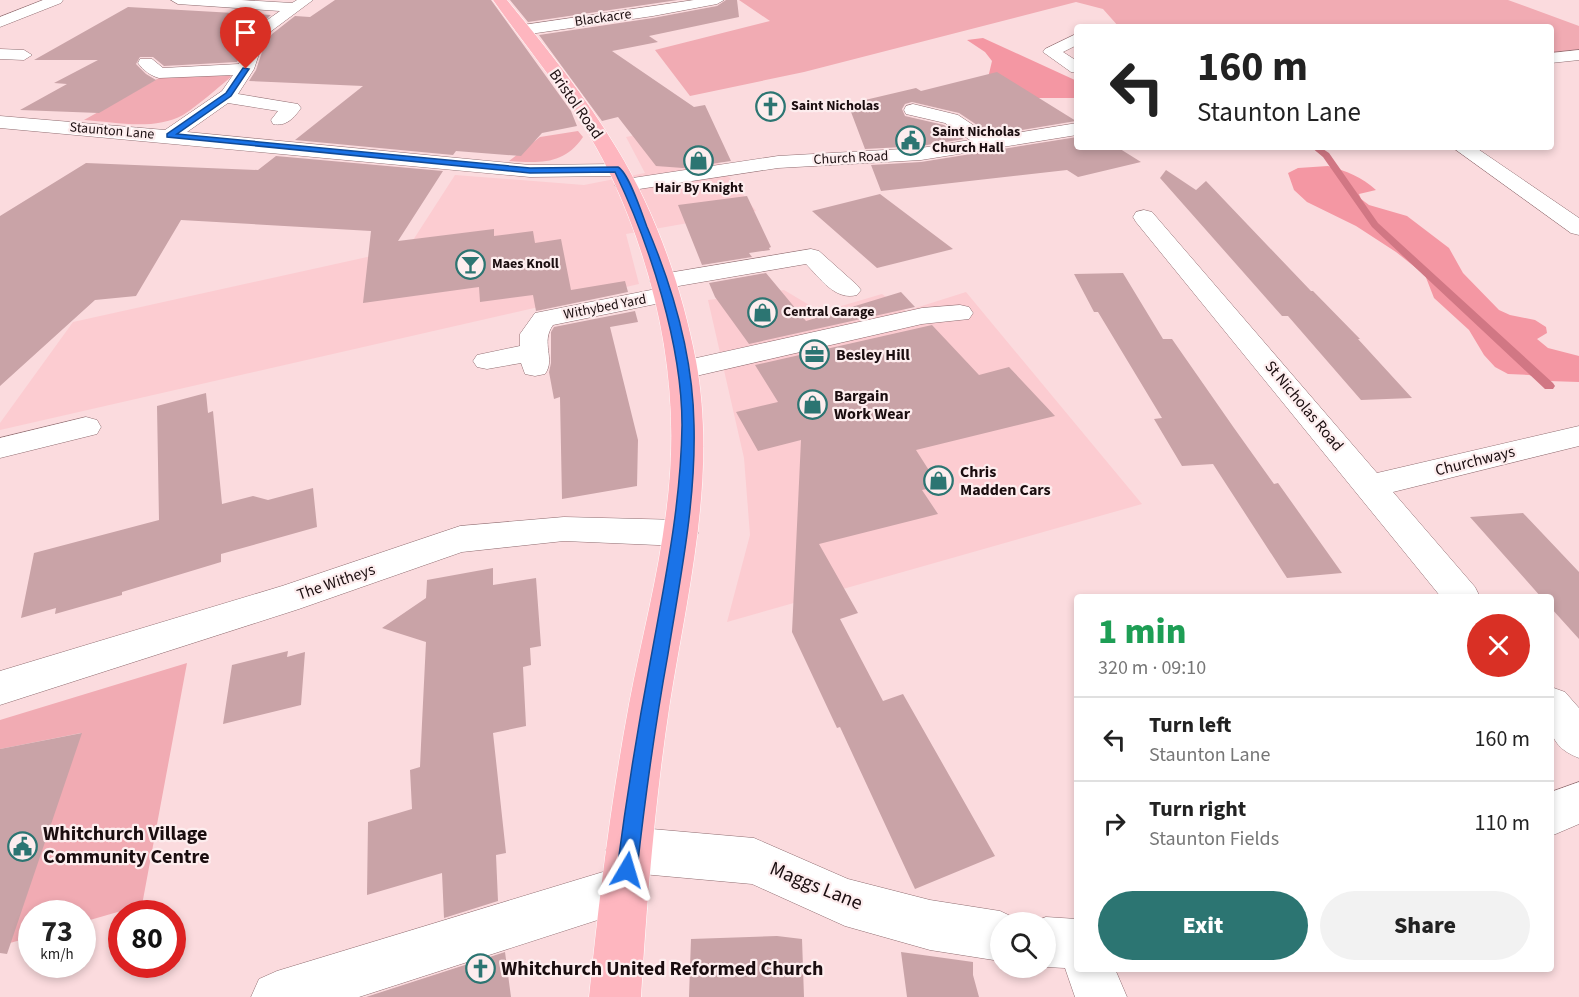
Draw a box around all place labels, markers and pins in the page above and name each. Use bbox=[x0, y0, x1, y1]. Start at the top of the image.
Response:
pin bbox=[220, 7, 271, 69]
church icon: Saint Nicholas bbox=[754, 90, 786, 122]
place label: Saint Nicholas bbox=[791, 96, 879, 116]
place label: Saint Nicholas Church Hall bbox=[932, 122, 1020, 158]
public building icon: Saint Nicholas Church Hall bbox=[895, 124, 927, 156]
shop icon: Hair By Knight bbox=[683, 145, 715, 177]
place label: Hair By Knight bbox=[655, 178, 744, 198]
bar icon: Maes Knoll bbox=[455, 248, 487, 280]
place label: Maes Knoll bbox=[492, 254, 559, 274]
shop icon: Central Garage bbox=[746, 296, 778, 328]
place label: Central Garage bbox=[783, 302, 874, 322]
office icon: Besley Hill bbox=[799, 339, 831, 371]
place label: Besley Hill bbox=[836, 344, 910, 366]
place label: Bargain Work Wear bbox=[834, 385, 911, 425]
shop icon: Bargain Work Wear bbox=[797, 389, 829, 421]
place label: Chris Madden Cars bbox=[960, 461, 1051, 501]
shop icon: Chris Madden Cars bbox=[923, 465, 955, 497]
place label: Whitchurch Village Community Centre bbox=[43, 820, 210, 871]
public building icon: Whitchurch Village Community Centre bbox=[6, 830, 38, 862]
church icon: Whitchurch United Reformed Church bbox=[464, 953, 496, 985]
place label: Whitchurch United Reformed Church bbox=[501, 955, 823, 983]

